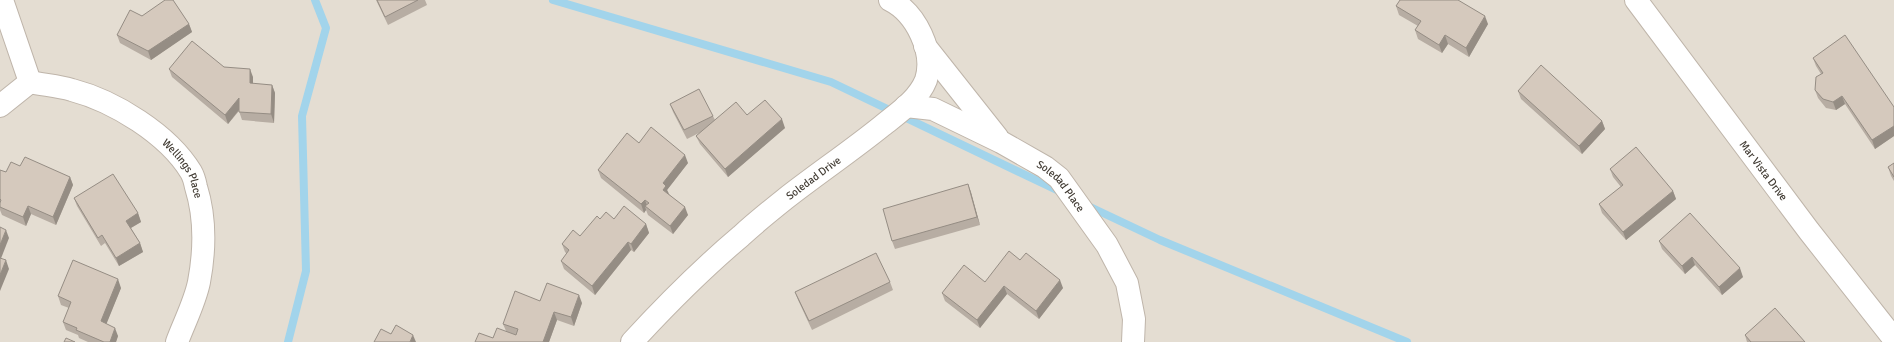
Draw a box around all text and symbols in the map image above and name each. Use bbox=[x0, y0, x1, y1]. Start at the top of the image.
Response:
street label: Wellings Place bbox=[159, 136, 205, 200]
street label: Mar Vista Drive bbox=[1737, 138, 1790, 203]
street label: Soledad Drive bbox=[784, 154, 843, 203]
street label: Soledad Place bbox=[1034, 158, 1087, 214]

